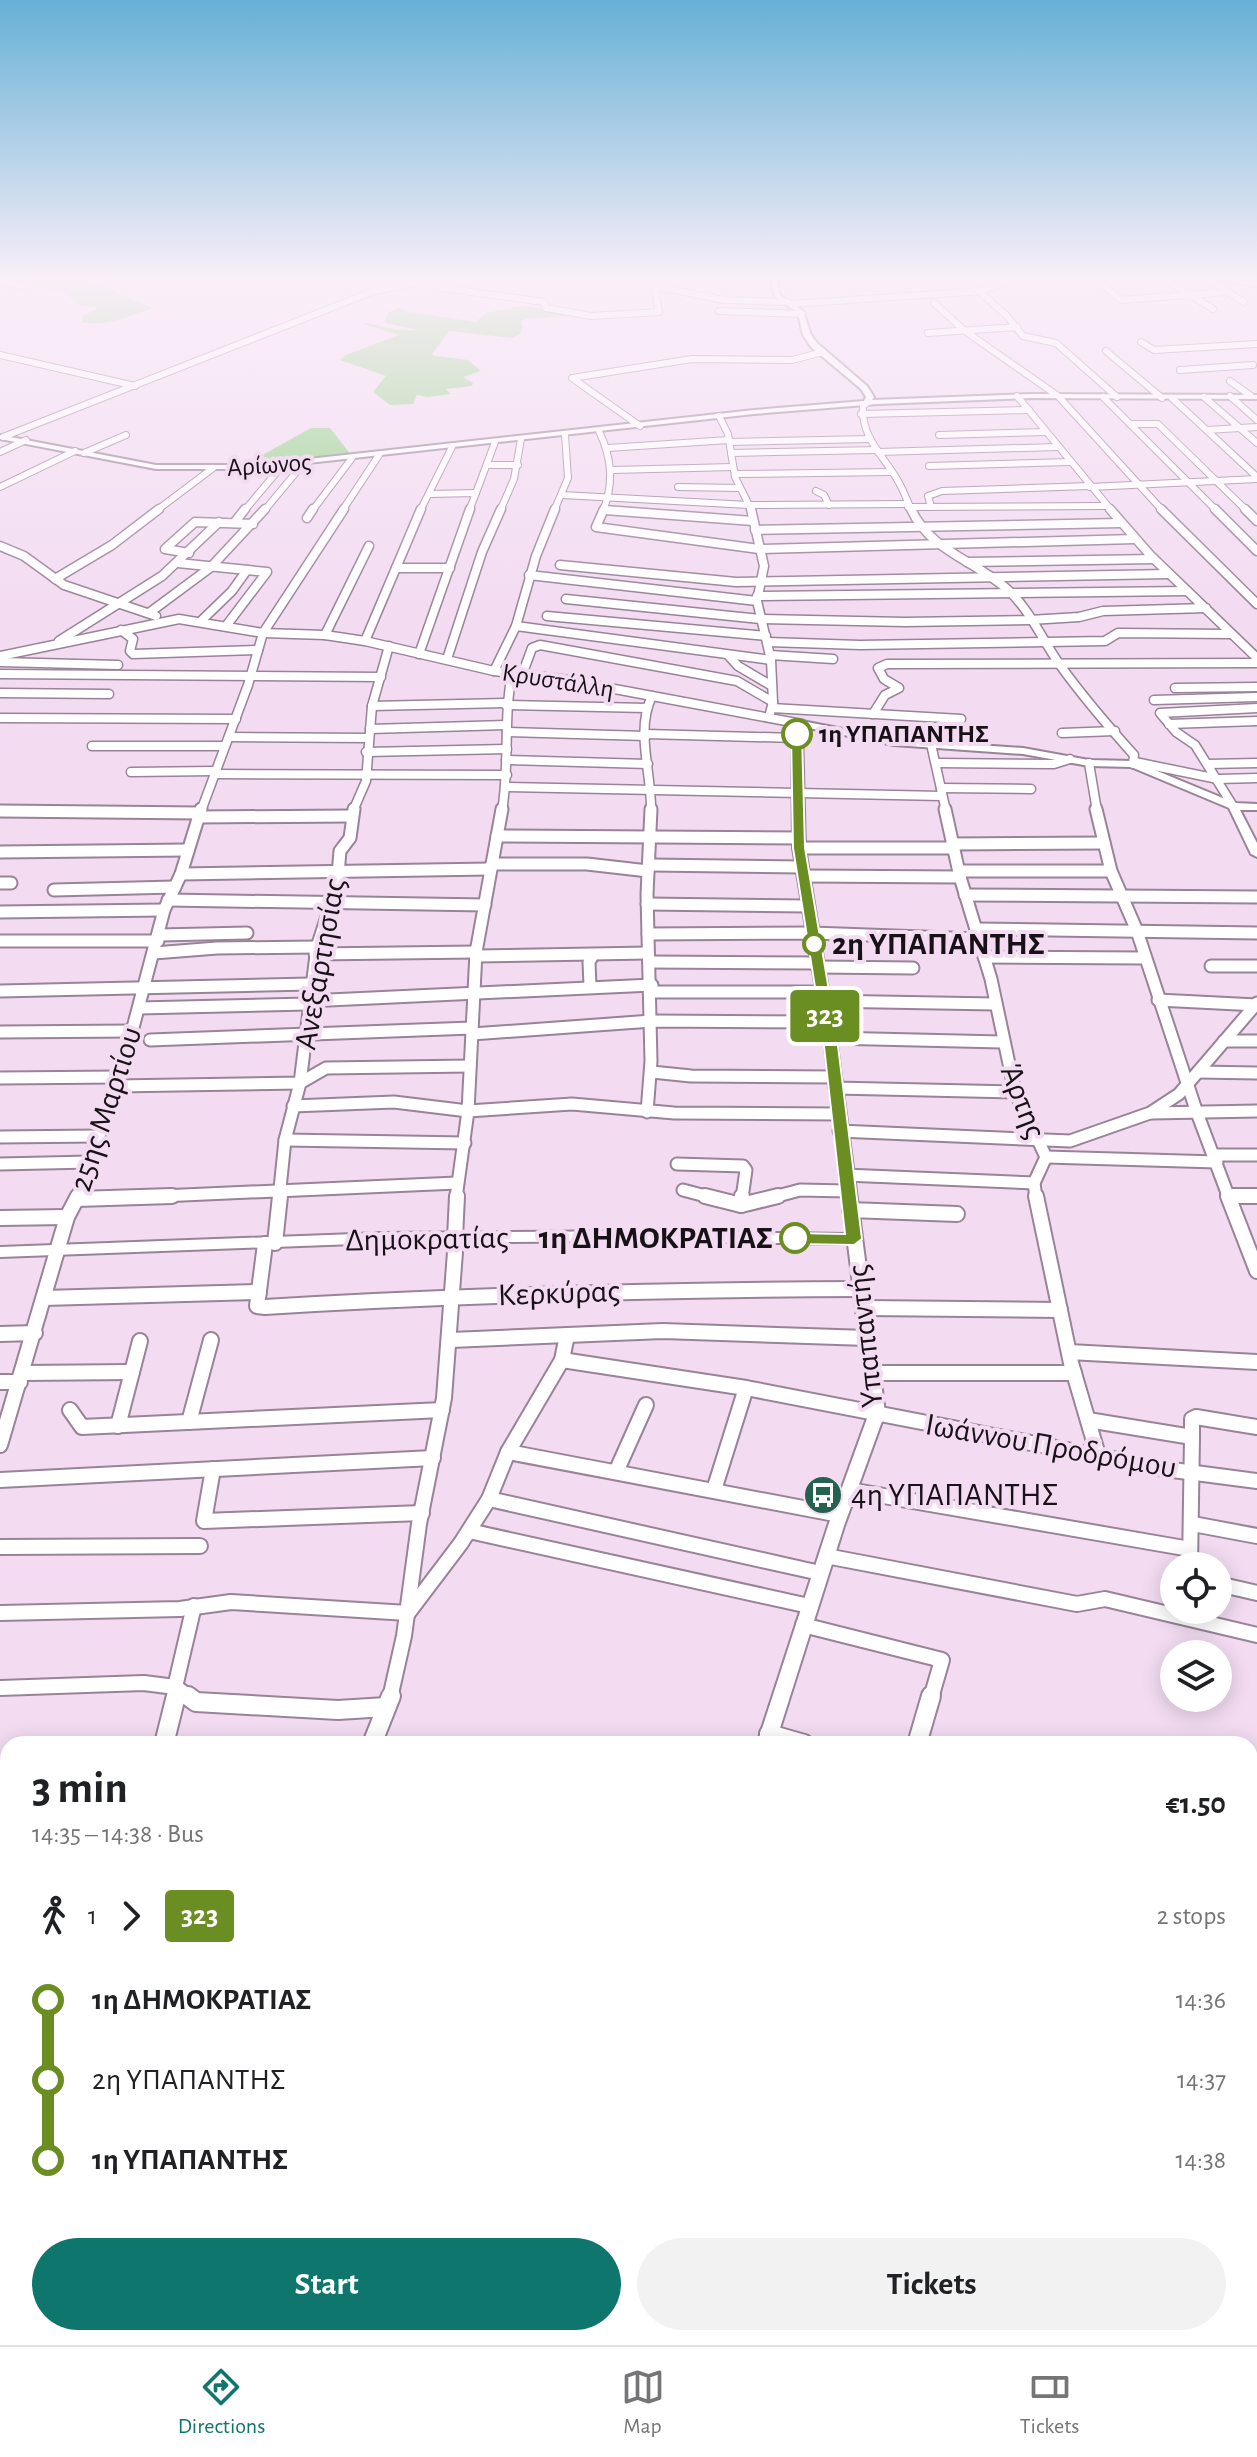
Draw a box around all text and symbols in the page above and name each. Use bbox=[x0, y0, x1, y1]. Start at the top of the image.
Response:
street label: Αρίωνος bbox=[226, 449, 312, 481]
street label: Κρυστάλλη bbox=[500, 659, 616, 703]
marker: 1η ΥΠΑΠΑΝΤΗΣ bbox=[782, 719, 812, 749]
place label: 1η ΥΠΑΠΑΝΤΗΣ bbox=[819, 721, 989, 747]
street label: Ανεξαρτησίας bbox=[289, 876, 351, 1052]
place label: 2η ΥΠΑΠΑΝΤΗΣ bbox=[832, 928, 1045, 960]
marker: 2η ΥΠΑΠΑΝΤΗΣ bbox=[803, 933, 825, 955]
line badge: 323 bbox=[779, 990, 871, 1042]
text: 323 bbox=[806, 1002, 844, 1030]
street label: 25ης Μαρτίου bbox=[64, 1023, 148, 1195]
street label: Άρτης bbox=[994, 1059, 1052, 1143]
street label: Δημοκρατίας bbox=[345, 1222, 509, 1256]
place label: 1η ΔΗΜΟΚΡΑΤΙΑΣ bbox=[539, 1222, 773, 1254]
marker: 1η ΔΗΜΟΚΡΑΤΙΑΣ bbox=[780, 1223, 810, 1253]
street label: Υπαπαντής bbox=[842, 1263, 888, 1409]
street label: Κερκύρας bbox=[497, 1275, 621, 1311]
street label: Ιωάννου Προδρόμου bbox=[923, 1408, 1179, 1484]
bus stop icon: 4η ΥΠΑΠΑΝΤΗΣ bbox=[802, 1474, 844, 1516]
place label: 4η ΥΠΑΠΑΝΤΗΣ bbox=[851, 1479, 1058, 1511]
map controls bbox=[1160, 1552, 1232, 1712]
button: locate bbox=[1160, 1552, 1232, 1624]
button: layers bbox=[1160, 1640, 1232, 1712]
text: 3 min bbox=[32, 1767, 128, 1811]
text: €1.50 bbox=[1166, 1789, 1226, 1819]
text: 14:35 – 14:38 · Bus bbox=[32, 1821, 204, 1847]
icon: walk bbox=[32, 1894, 76, 1938]
icon: forward bbox=[109, 1894, 153, 1938]
text: 323 bbox=[181, 1902, 218, 1930]
text: 1 bbox=[88, 1903, 97, 1929]
text: 2 stops bbox=[1157, 1903, 1226, 1929]
text: 1η ΔΗΜΟΚΡΑΤΙΑΣ bbox=[92, 1985, 312, 2015]
text: 14:36 bbox=[1176, 1987, 1226, 2013]
text: 2η ΥΠΑΠΑΝΤΗΣ bbox=[92, 2065, 286, 2095]
text: 14:37 bbox=[1177, 2067, 1226, 2093]
text: 1η ΥΠΑΠΑΝΤΗΣ bbox=[92, 2145, 288, 2175]
text: 14:38 bbox=[1176, 2147, 1226, 2173]
button: Start bbox=[32, 2238, 621, 2330]
button: Tickets bbox=[637, 2238, 1226, 2330]
tab: Directions bbox=[178, 2365, 265, 2439]
tab: Map bbox=[621, 2365, 665, 2439]
tab: Tickets bbox=[1020, 2365, 1079, 2439]

